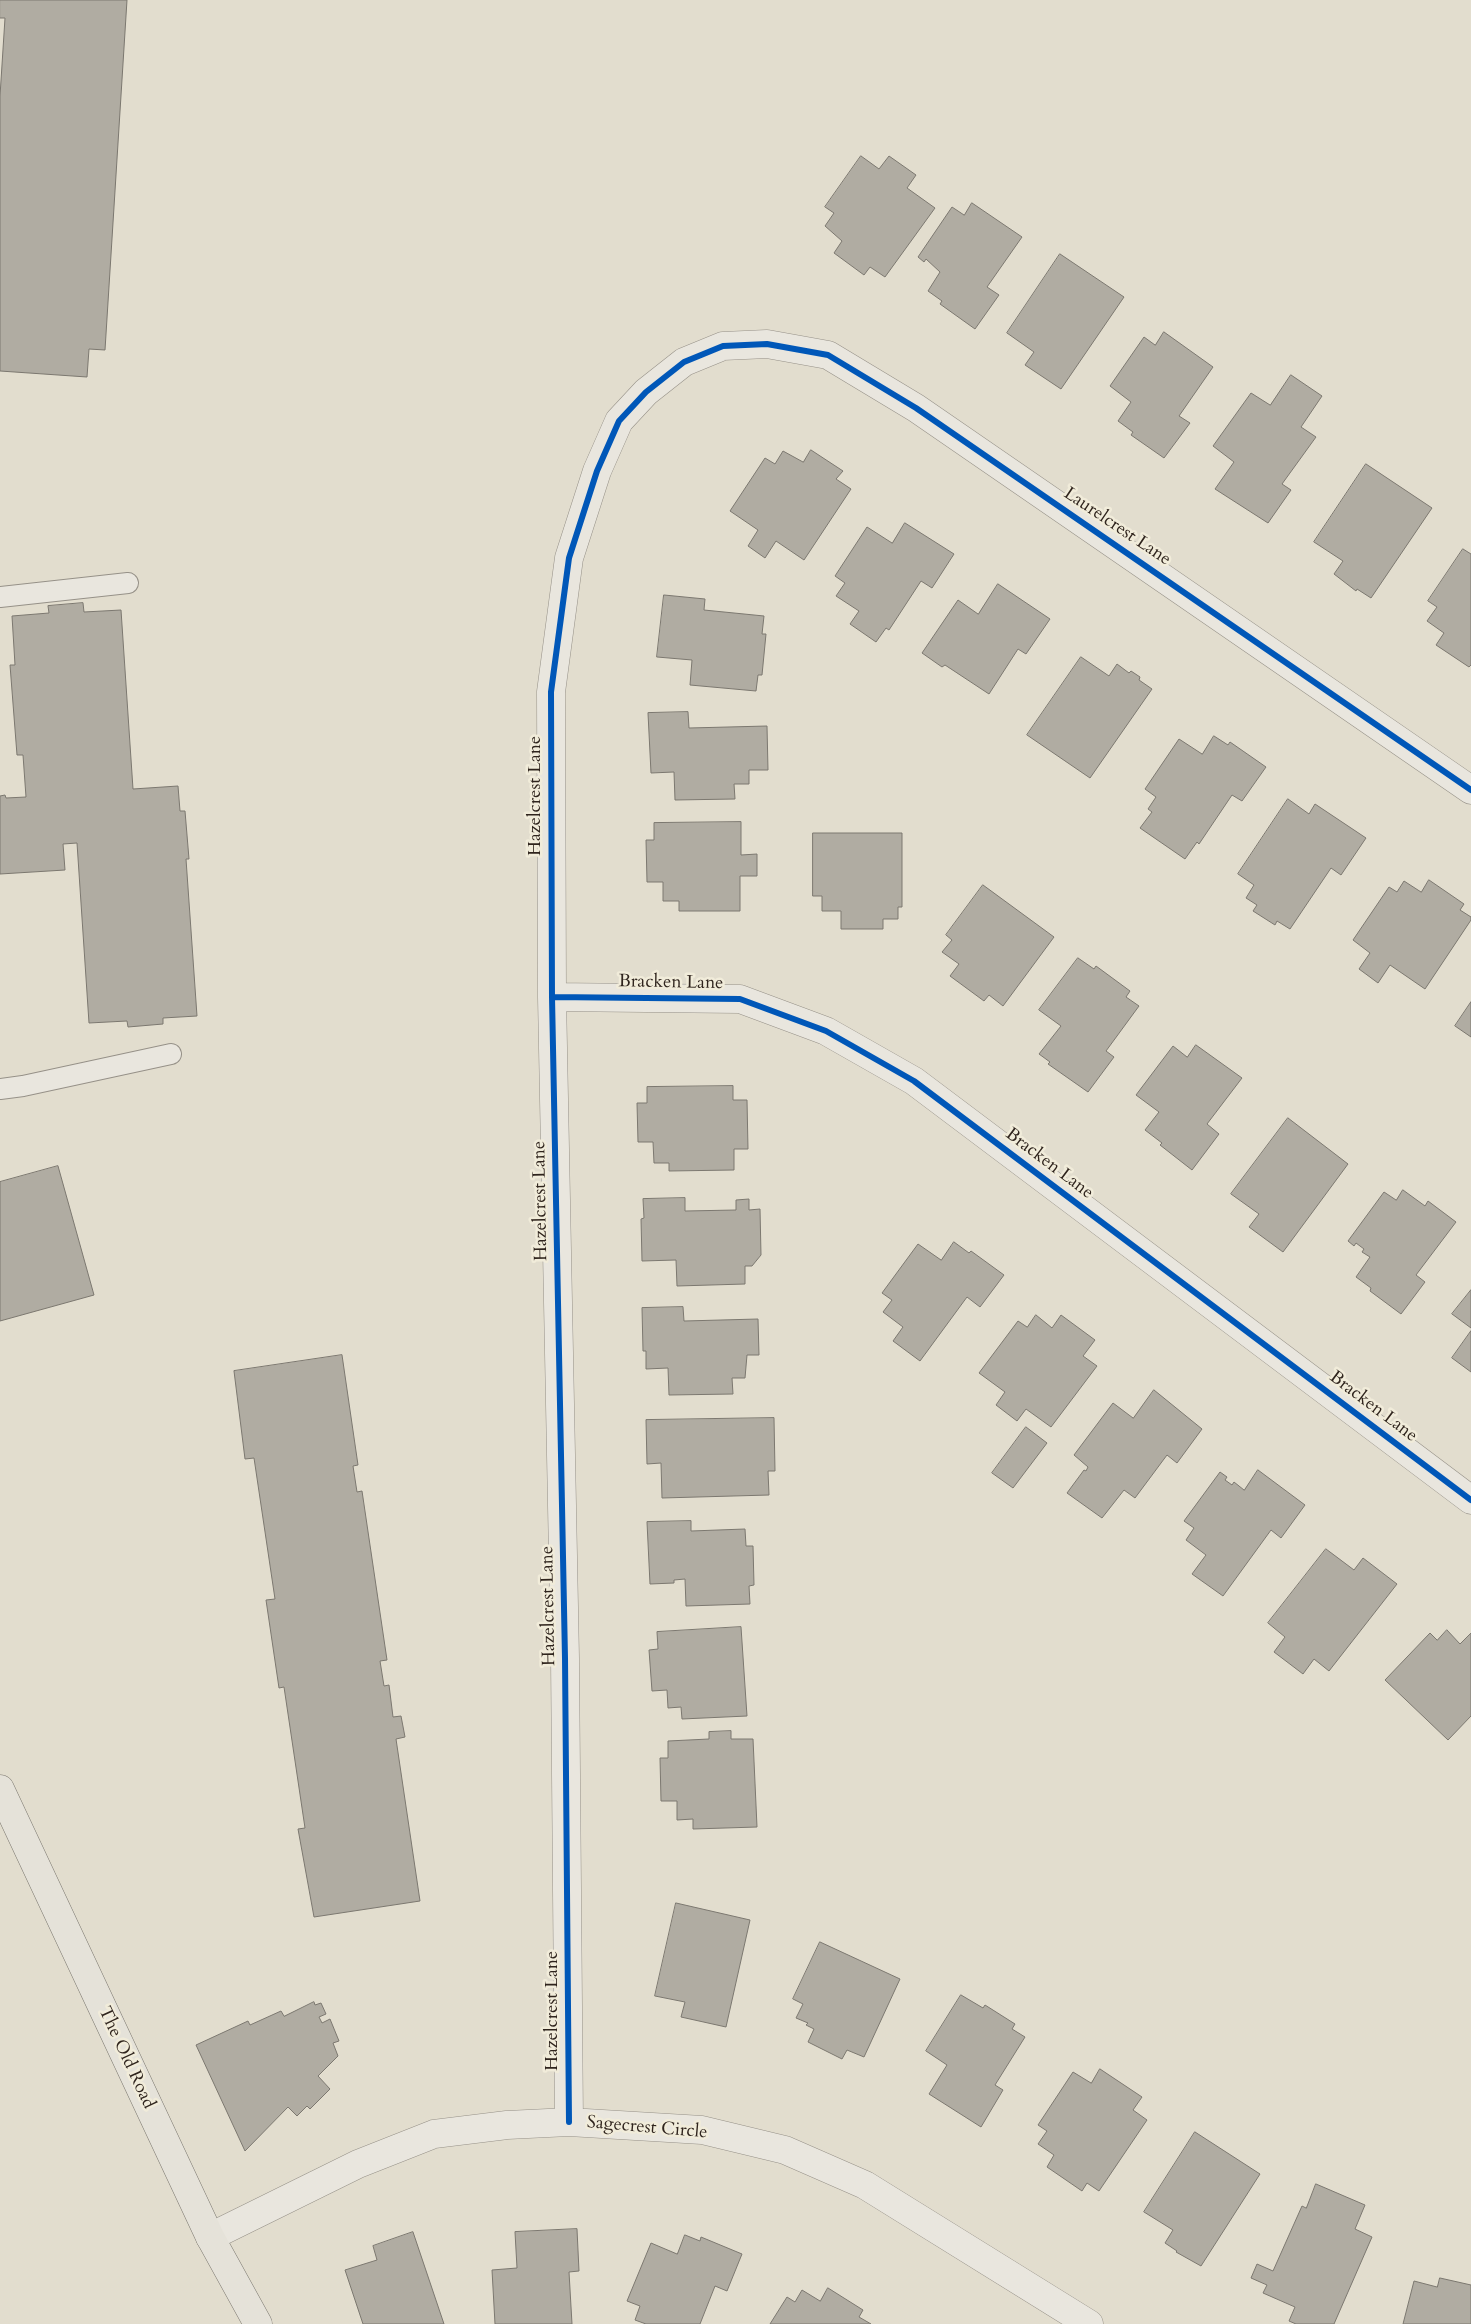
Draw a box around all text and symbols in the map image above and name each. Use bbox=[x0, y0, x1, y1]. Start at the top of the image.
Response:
street label: Laurelcrest Lane bbox=[1059, 483, 1175, 571]
street label: Hazelcrest Lane bbox=[525, 736, 547, 856]
street label: Bracken Lane bbox=[618, 971, 724, 995]
street label: Bracken Lane bbox=[1001, 1124, 1097, 1204]
street label: Hazelcrest Lane bbox=[529, 1141, 553, 1261]
street label: Bracken Lane bbox=[1325, 1367, 1421, 1447]
street label: Hazelcrest Lane bbox=[537, 1546, 561, 1666]
street label: Hazelcrest Lane bbox=[542, 1951, 564, 2071]
street label: The Old Road bbox=[93, 2003, 159, 2113]
street label: Sagecrest Circle bbox=[586, 2112, 708, 2144]

